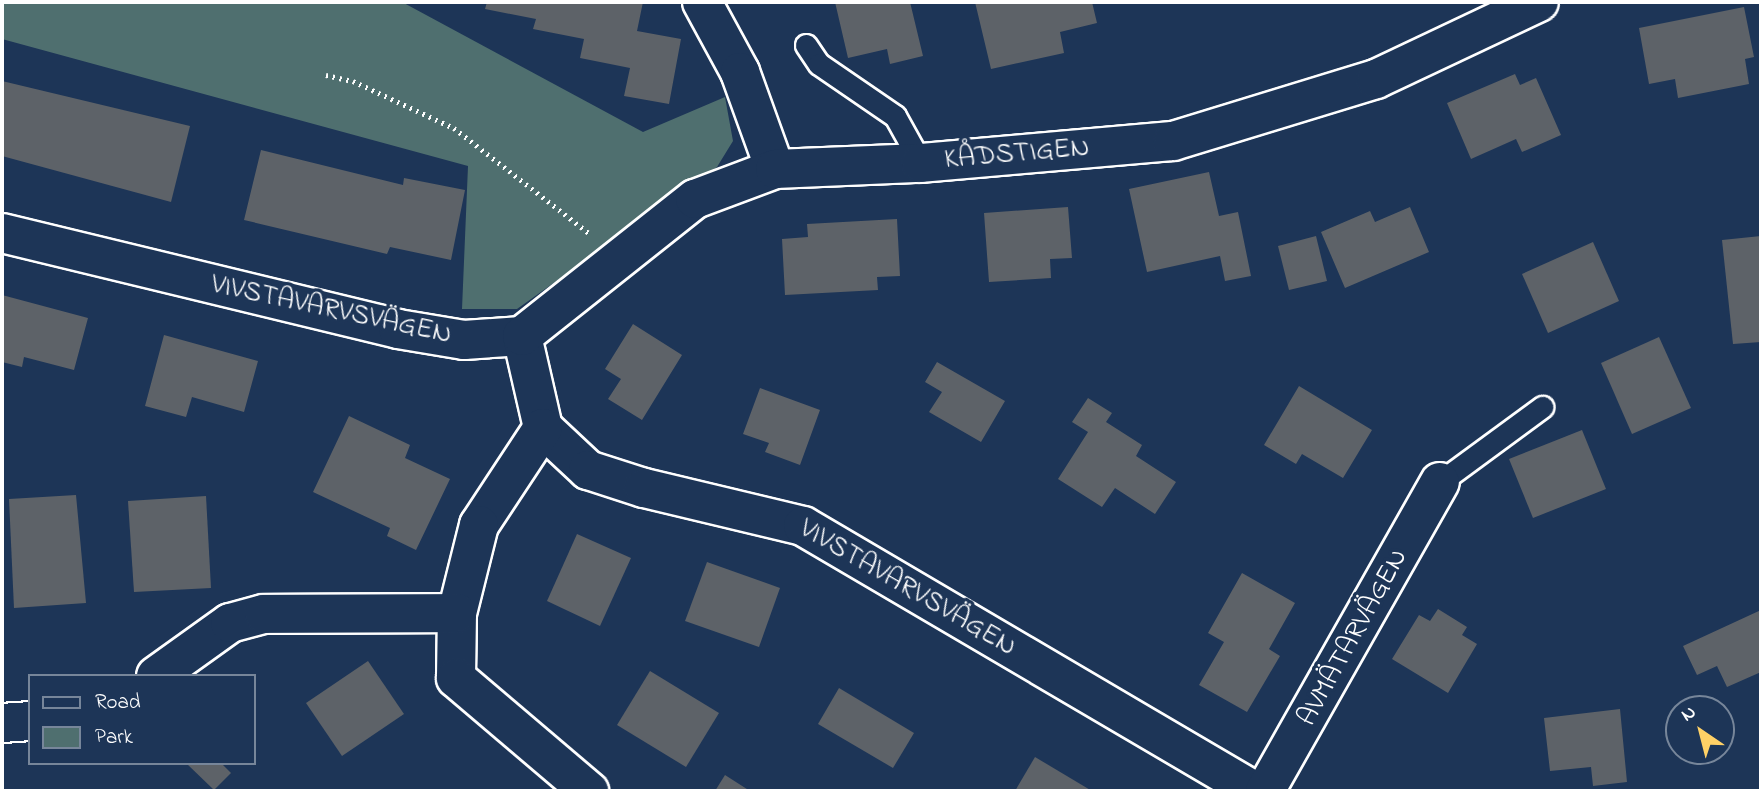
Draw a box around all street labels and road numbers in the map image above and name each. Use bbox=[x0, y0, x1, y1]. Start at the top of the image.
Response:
street label: KÅDSTIGEN bbox=[943, 132, 1091, 178]
street label: VIVSTAVARVSVÄGEN bbox=[208, 269, 454, 353]
street label: VIVSTAVARVSVÄGEN bbox=[792, 513, 1022, 665]
street label: AVMÄTARVÄGEN bbox=[1291, 544, 1417, 732]

